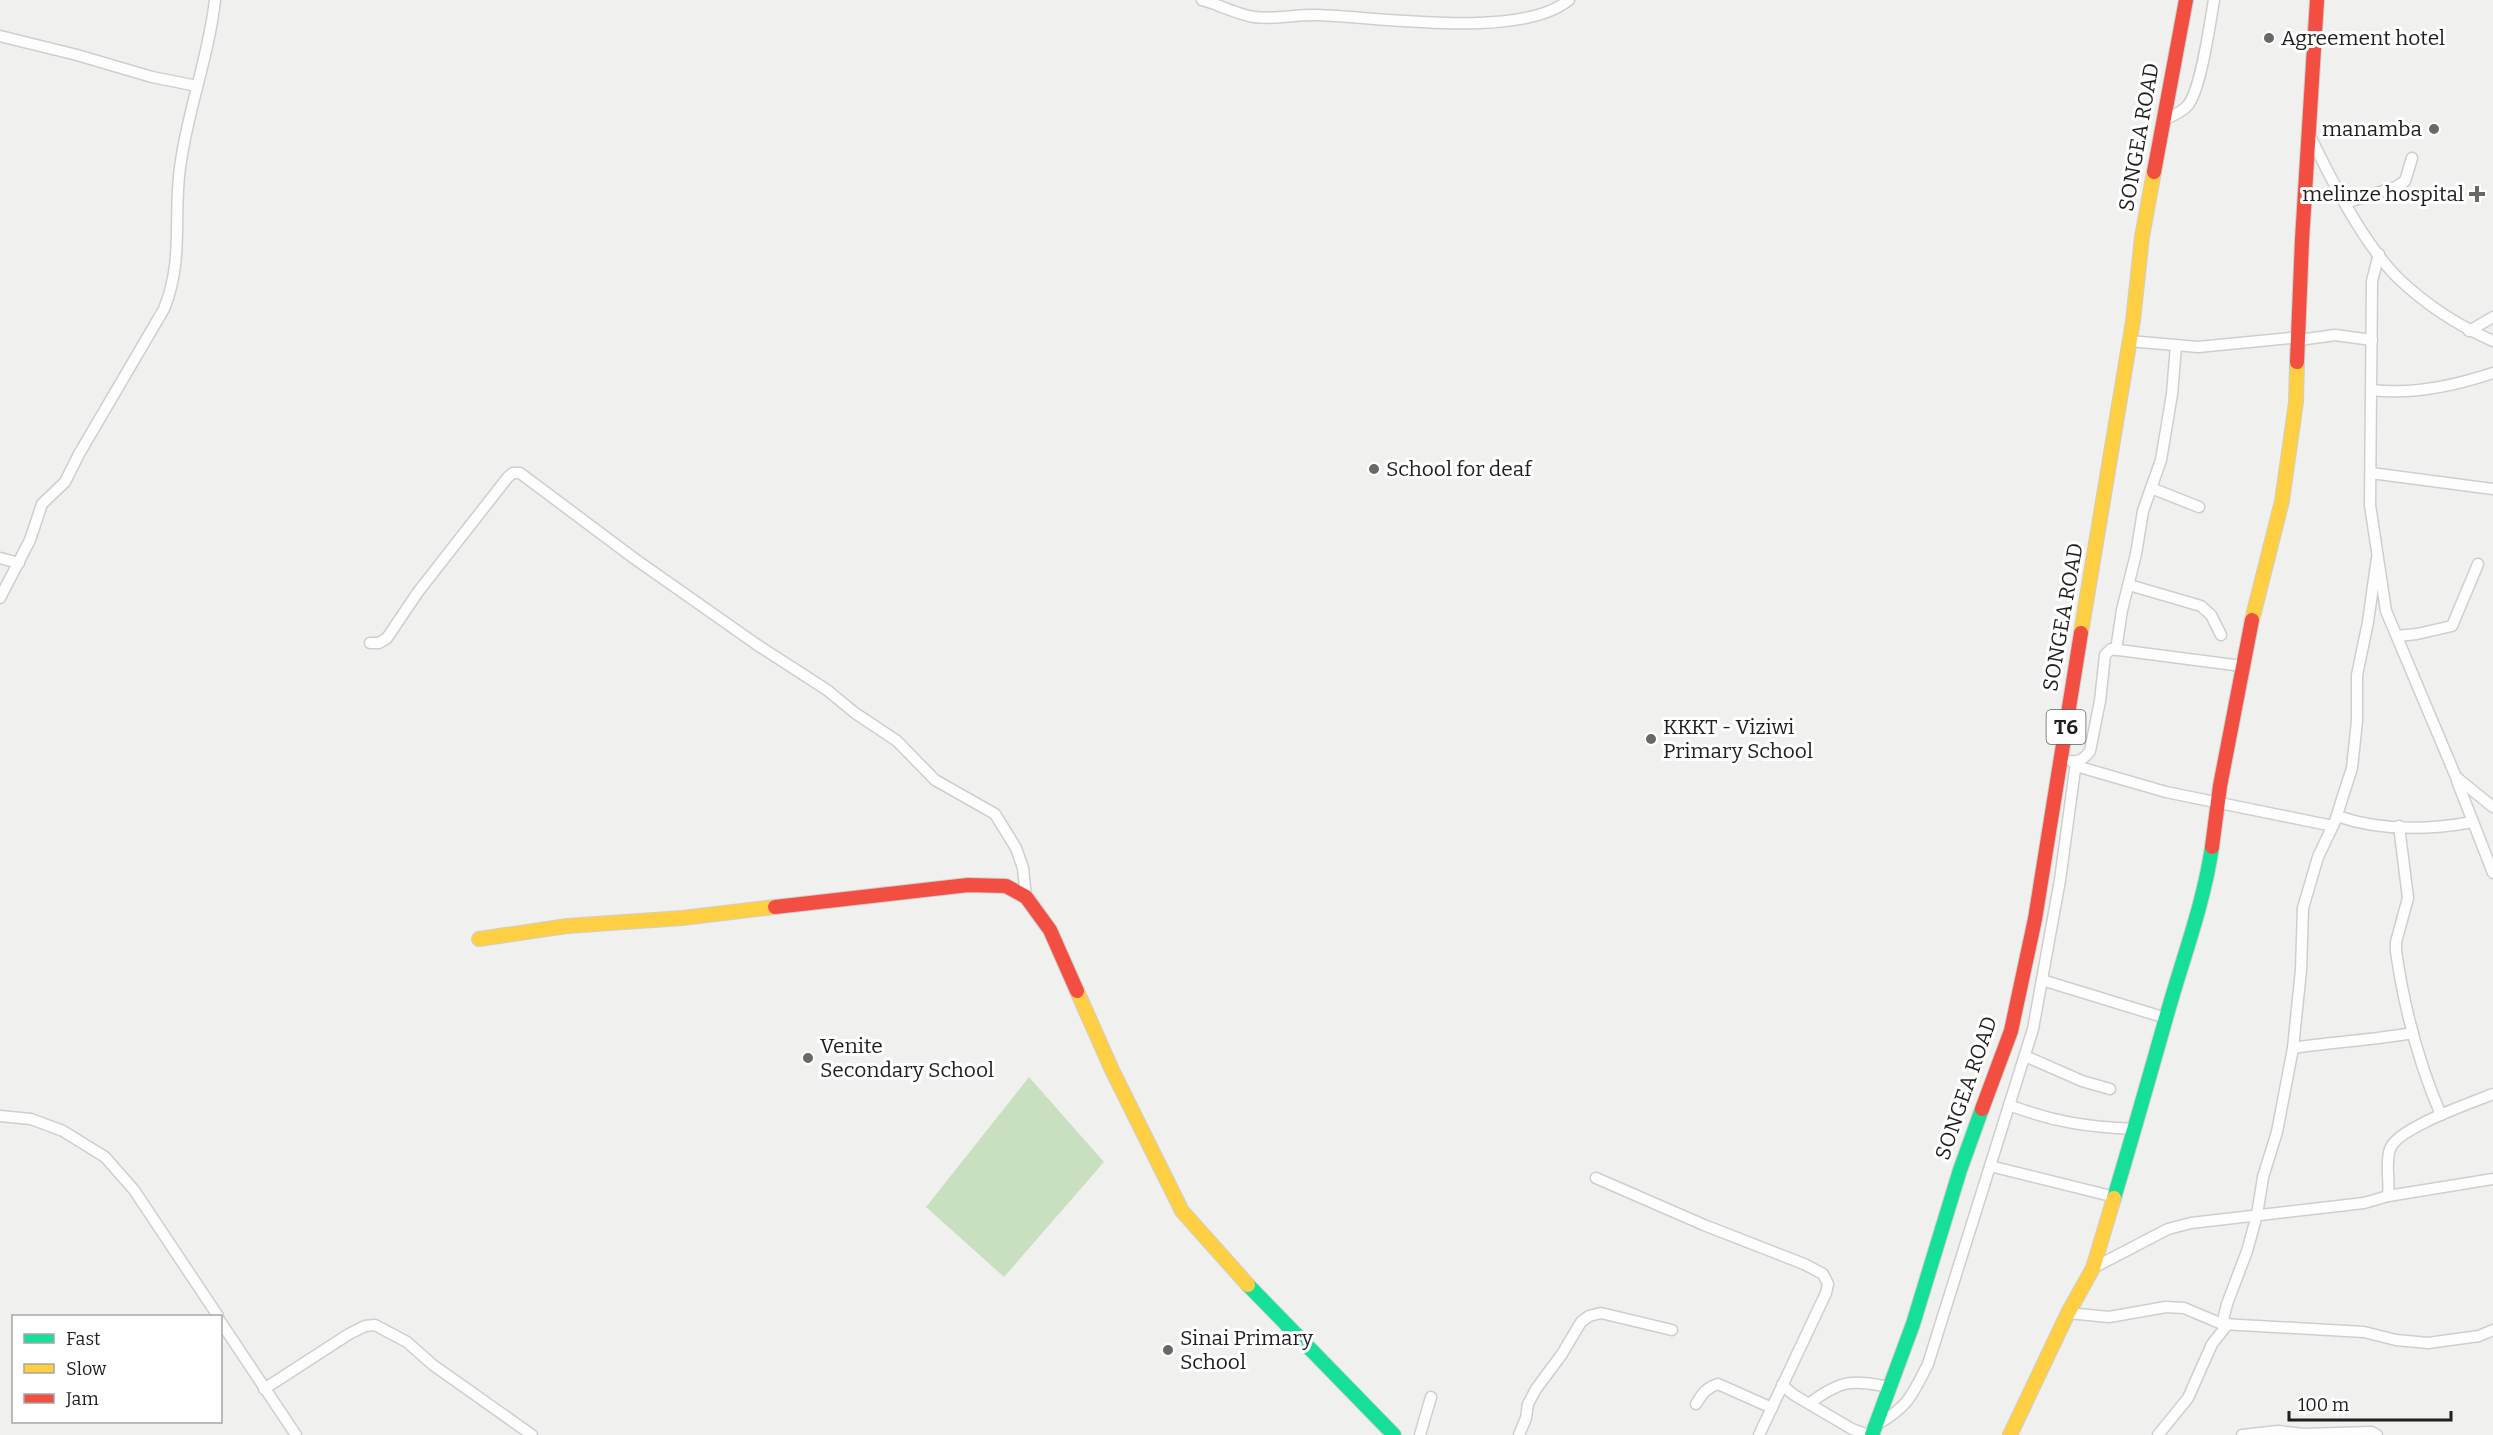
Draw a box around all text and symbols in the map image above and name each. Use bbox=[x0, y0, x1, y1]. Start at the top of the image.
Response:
place label: Agreement hotel bbox=[2281, 25, 2445, 51]
marker: Agreement hotel bbox=[2262, 31, 2276, 45]
street label: SONGEA ROAD bbox=[2113, 61, 2165, 213]
place label: manamba bbox=[2322, 116, 2423, 142]
marker: manamba bbox=[2427, 122, 2441, 136]
place label: melinze hospital bbox=[2302, 181, 2464, 207]
marker: melinze hospital bbox=[2468, 185, 2486, 203]
place label: School for deaf bbox=[1386, 456, 1533, 482]
marker: School for deaf bbox=[1367, 462, 1381, 476]
street label: SONGEA ROAD bbox=[2037, 541, 2089, 693]
road number: T6 bbox=[2046, 710, 2086, 744]
place label: KKKT - Viziwi Primary School bbox=[1663, 714, 1813, 764]
marker: KKKT - Viziwi Primary School bbox=[1644, 732, 1658, 746]
street label: SONGEA ROAD bbox=[1929, 1013, 2003, 1163]
place label: Venite Secondary School bbox=[820, 1033, 994, 1083]
marker: Venite Secondary School bbox=[801, 1051, 815, 1065]
legend bbox=[12, 1315, 222, 1423]
place label: Sinai Primary School bbox=[1180, 1325, 1314, 1375]
text: Fast bbox=[66, 1328, 101, 1350]
marker: Sinai Primary School bbox=[1161, 1343, 1175, 1357]
text: Slow bbox=[66, 1358, 107, 1380]
scale bar bbox=[2289, 1384, 2451, 1422]
text: Jam bbox=[65, 1388, 99, 1410]
text: 100 m bbox=[2298, 1394, 2349, 1416]

